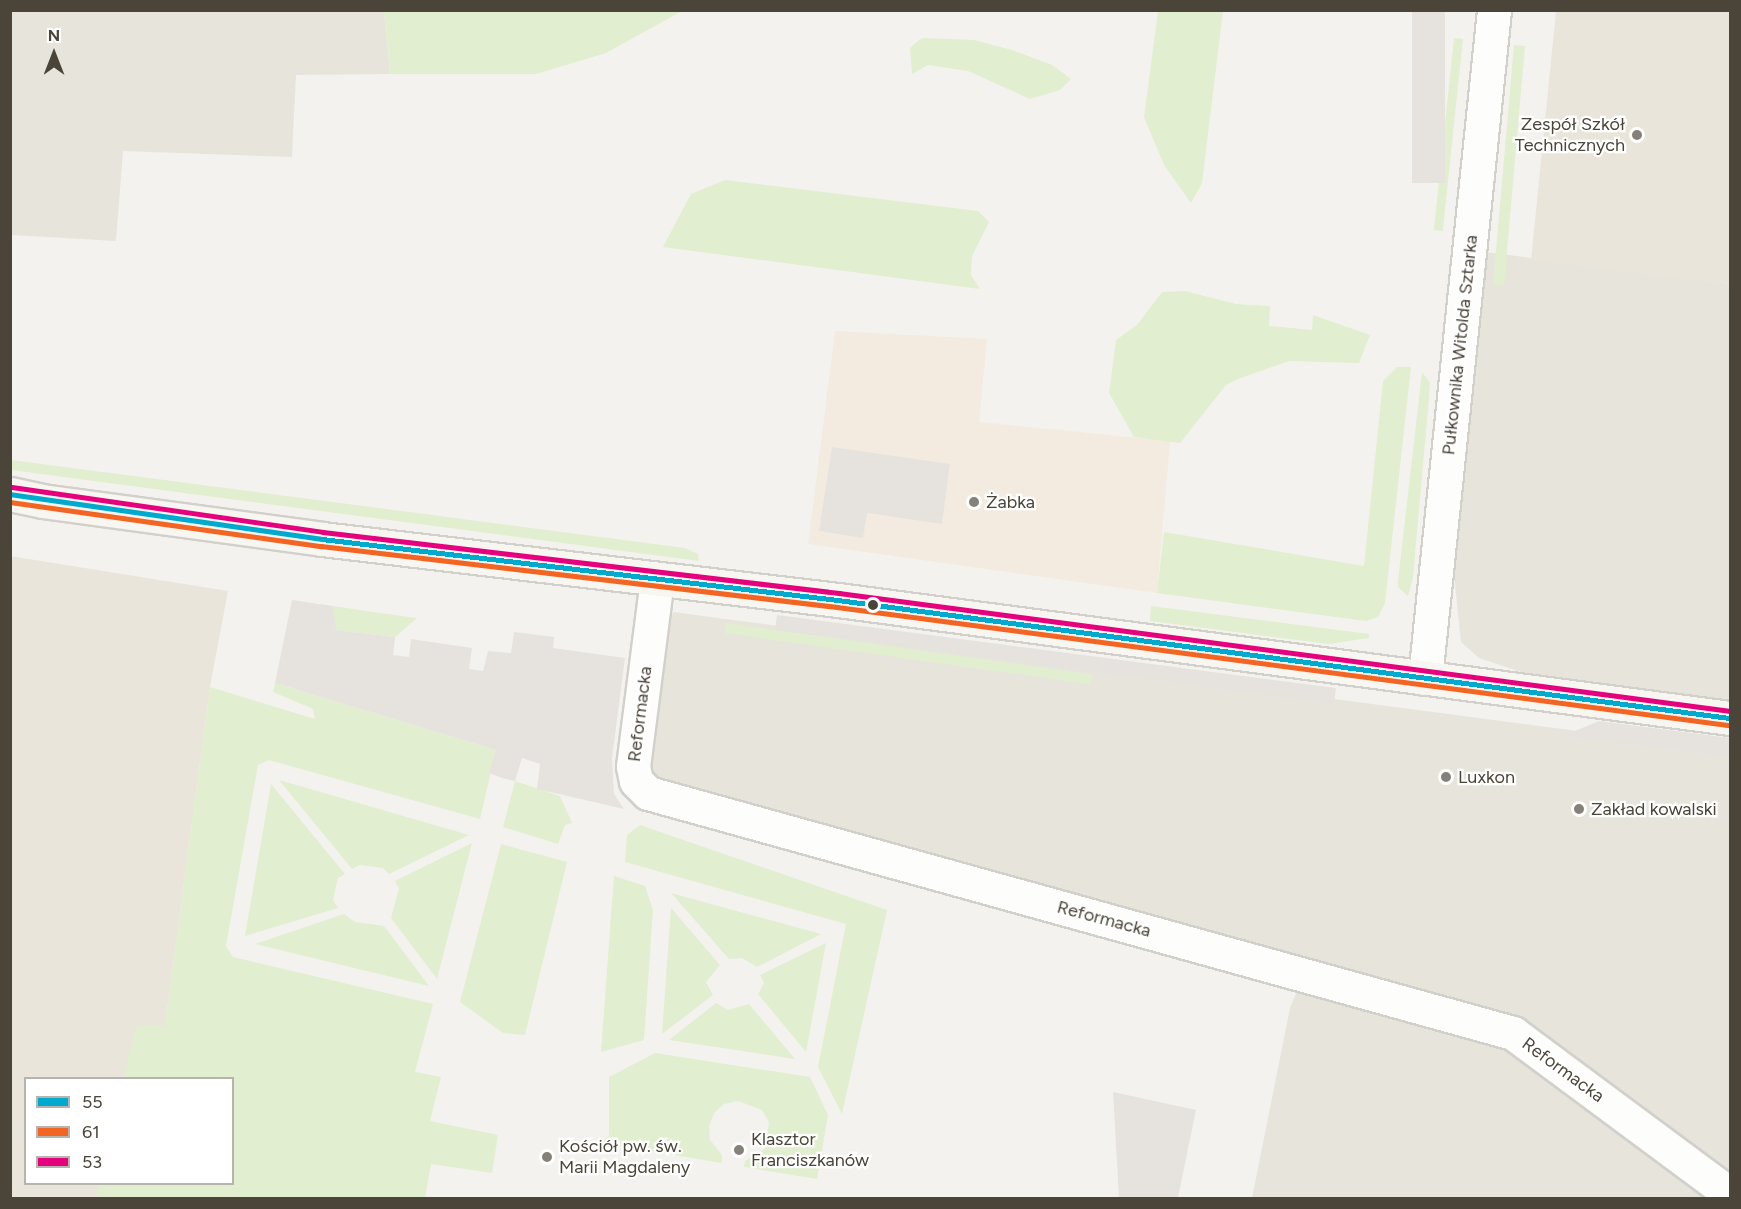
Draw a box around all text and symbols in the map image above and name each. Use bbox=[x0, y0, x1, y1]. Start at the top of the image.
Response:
north arrow bbox=[24, 24, 84, 84]
text: N bbox=[48, 26, 60, 45]
place label: Zespół Szkół Technicznych bbox=[1515, 114, 1625, 156]
marker: Zespół Szkół Technicznych bbox=[1630, 128, 1644, 142]
street label: Pułkownika Witolda Sztarka bbox=[1438, 234, 1482, 456]
place label: Żabka bbox=[986, 491, 1035, 513]
marker: Żabka bbox=[967, 495, 981, 509]
unlabelled marker bbox=[867, 599, 879, 611]
street label: Reformacka bbox=[623, 665, 657, 763]
place label: Luxkon bbox=[1458, 766, 1515, 788]
marker: Luxkon bbox=[1439, 770, 1453, 784]
place label: Zakład kowalski bbox=[1591, 798, 1717, 820]
marker: Zakład kowalski bbox=[1572, 802, 1586, 816]
street label: Reformacka bbox=[1055, 896, 1153, 942]
street label: Reformacka bbox=[1518, 1033, 1608, 1107]
legend bbox=[24, 1077, 234, 1185]
text: 55 bbox=[82, 1091, 103, 1113]
text: 61 bbox=[82, 1121, 100, 1143]
place label: Klasztor Franciszkanów bbox=[751, 1129, 869, 1172]
place label: Kościół pw. św. Marii Magdaleny bbox=[559, 1136, 690, 1178]
marker: Klasztor Franciszkanów bbox=[732, 1143, 746, 1157]
marker: Kościół pw. św. Marii Magdaleny bbox=[540, 1150, 554, 1164]
text: 53 bbox=[82, 1151, 102, 1173]

